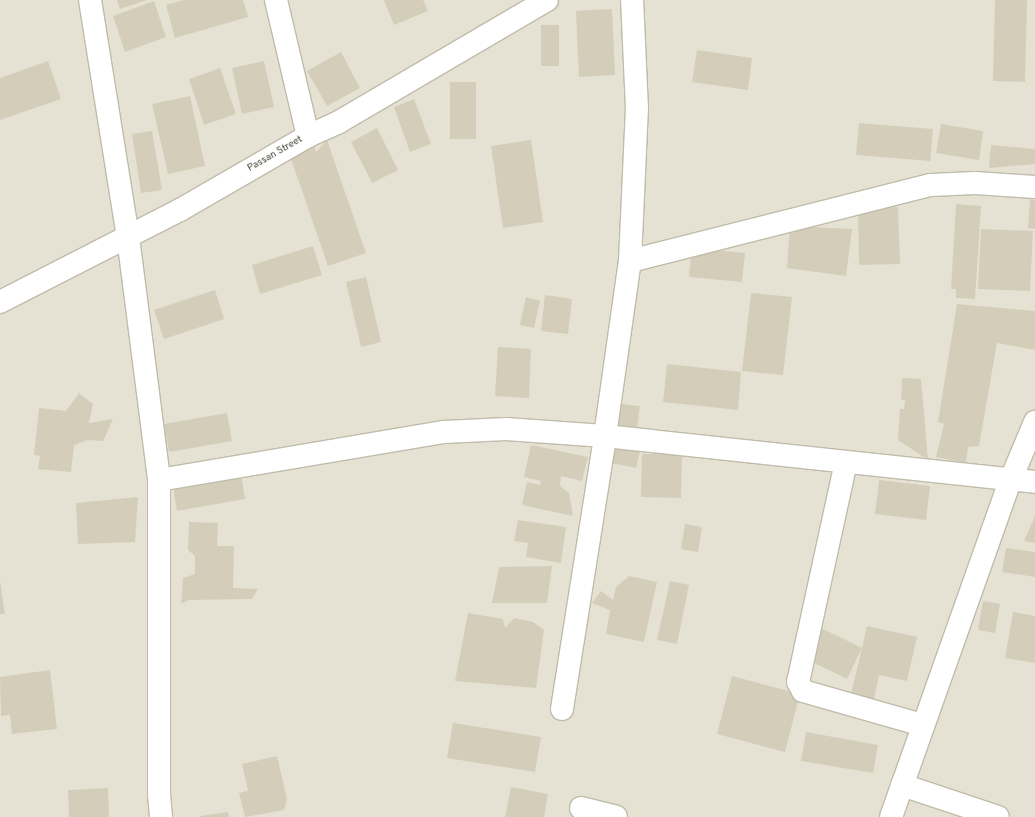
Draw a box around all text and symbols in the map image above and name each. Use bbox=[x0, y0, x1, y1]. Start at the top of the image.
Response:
street label: Passan Street bbox=[245, 133, 305, 175]

